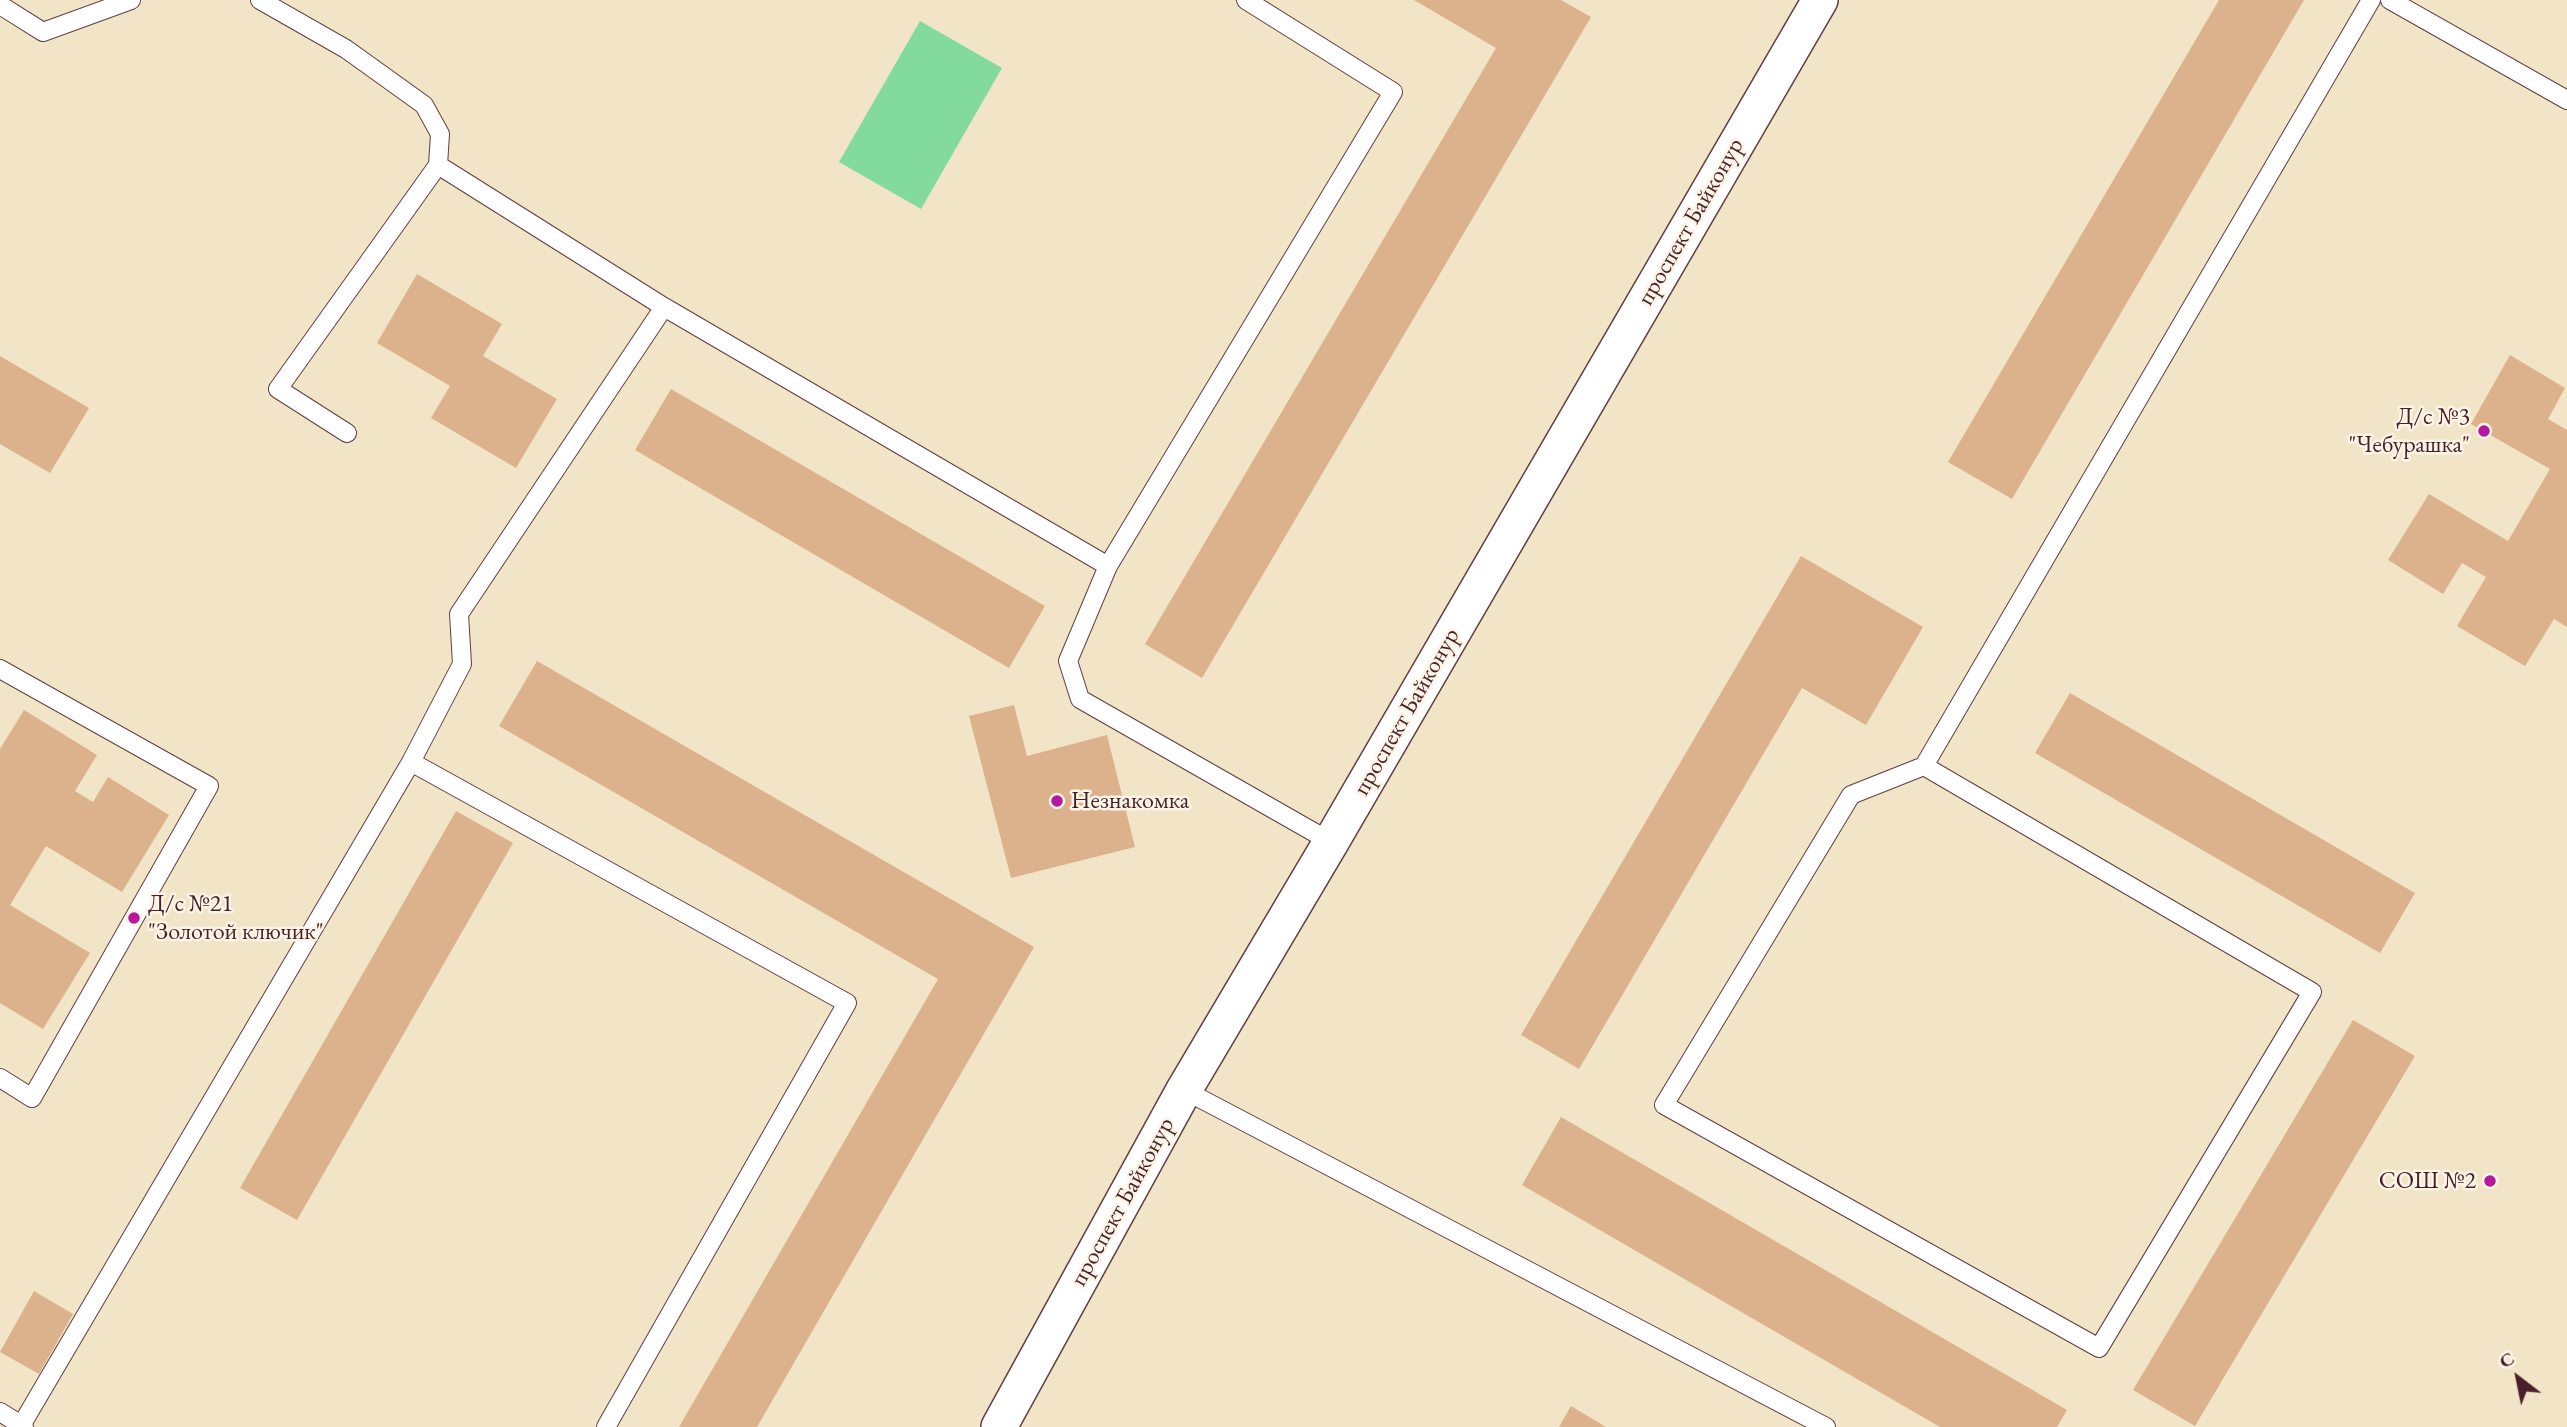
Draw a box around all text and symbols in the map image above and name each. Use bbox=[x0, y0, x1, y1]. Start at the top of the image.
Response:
street label: проспект Байконур bbox=[1632, 133, 1750, 311]
place label: Д/c №3 "Чебурашка" bbox=[2348, 403, 2470, 459]
marker: Д/c №3 "Чебурашка" bbox=[2476, 423, 2492, 439]
street label: проспект Байконур bbox=[1348, 623, 1466, 801]
place label: Незнакомка bbox=[1071, 787, 1189, 815]
marker: Незнакомка bbox=[1049, 793, 1065, 809]
place label: Д/c №21 "Золотой ключик" bbox=[148, 890, 324, 946]
marker: Д/c №21 "Золотой ключик" bbox=[126, 910, 142, 926]
street label: проспект Байконур bbox=[1065, 1113, 1181, 1291]
place label: СОШ №2 bbox=[2379, 1167, 2476, 1195]
marker: СОШ №2 bbox=[2482, 1173, 2498, 1189]
north arrow bbox=[2483, 1343, 2553, 1413]
text: С bbox=[2494, 1346, 2519, 1374]

